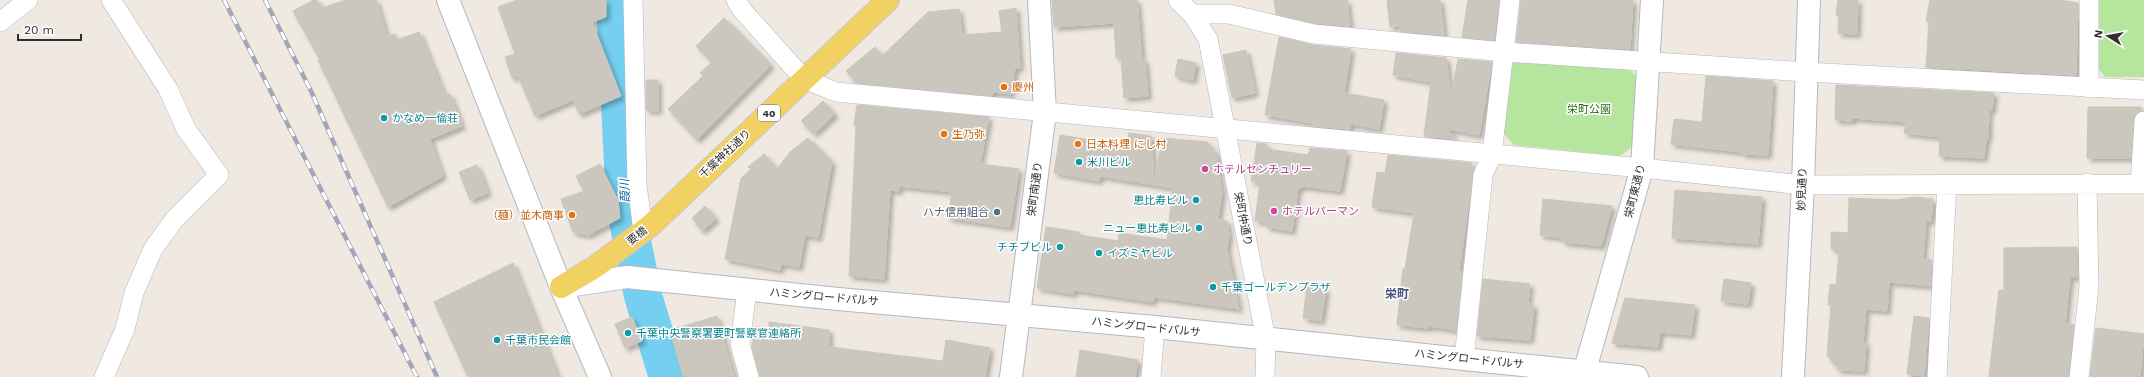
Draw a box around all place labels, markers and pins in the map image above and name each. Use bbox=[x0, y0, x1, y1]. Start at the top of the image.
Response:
place label: 慶州 bbox=[1012, 81, 1034, 94]
marker: 慶州 bbox=[999, 82, 1009, 92]
place label: かなめ一倫荘 bbox=[392, 112, 458, 125]
marker: かなめ一倫荘 bbox=[379, 113, 389, 123]
place label: 生乃弥 bbox=[952, 128, 985, 141]
marker: 生乃弥 bbox=[939, 129, 949, 139]
place label: 日本料理 にし村 bbox=[1086, 138, 1167, 151]
marker: 日本料理 にし村 bbox=[1073, 139, 1083, 149]
place label: 米川ビル bbox=[1087, 156, 1131, 169]
marker: 米川ビル bbox=[1074, 157, 1084, 167]
place label: ホテルセンチュリー bbox=[1213, 163, 1312, 176]
marker: ホテルセンチュリー bbox=[1200, 164, 1210, 174]
place label: 恵比寿ビル bbox=[1133, 194, 1188, 207]
marker: 恵比寿ビル bbox=[1191, 195, 1201, 205]
place label: ホテルパーマン bbox=[1282, 205, 1359, 218]
place label: ハナ信用組合 bbox=[923, 206, 989, 219]
marker: ホテルパーマン bbox=[1269, 206, 1279, 216]
marker: ハナ信用組合 bbox=[992, 207, 1002, 217]
place label: （麺）並木商事 bbox=[487, 209, 564, 222]
marker: （麺）並木商事 bbox=[567, 210, 577, 220]
place label: ニュー恵比寿ビル bbox=[1103, 222, 1191, 235]
marker: ニュー恵比寿ビル bbox=[1194, 223, 1204, 233]
place label: チチブビル bbox=[997, 241, 1052, 254]
marker: チチブビル bbox=[1055, 242, 1065, 252]
place label: イズミヤビル bbox=[1107, 247, 1173, 260]
marker: イズミヤビル bbox=[1094, 248, 1104, 258]
place label: 千葉ゴールデンプラザ bbox=[1221, 281, 1331, 294]
marker: 千葉ゴールデンプラザ bbox=[1208, 282, 1218, 292]
place label: 千葉中央警察署要町警察官連絡所 bbox=[636, 327, 802, 340]
marker: 千葉中央警察署要町警察官連絡所 bbox=[623, 328, 633, 338]
place label: 千葉市民会館 bbox=[505, 334, 571, 347]
marker: 千葉市民会館 bbox=[492, 335, 502, 345]

